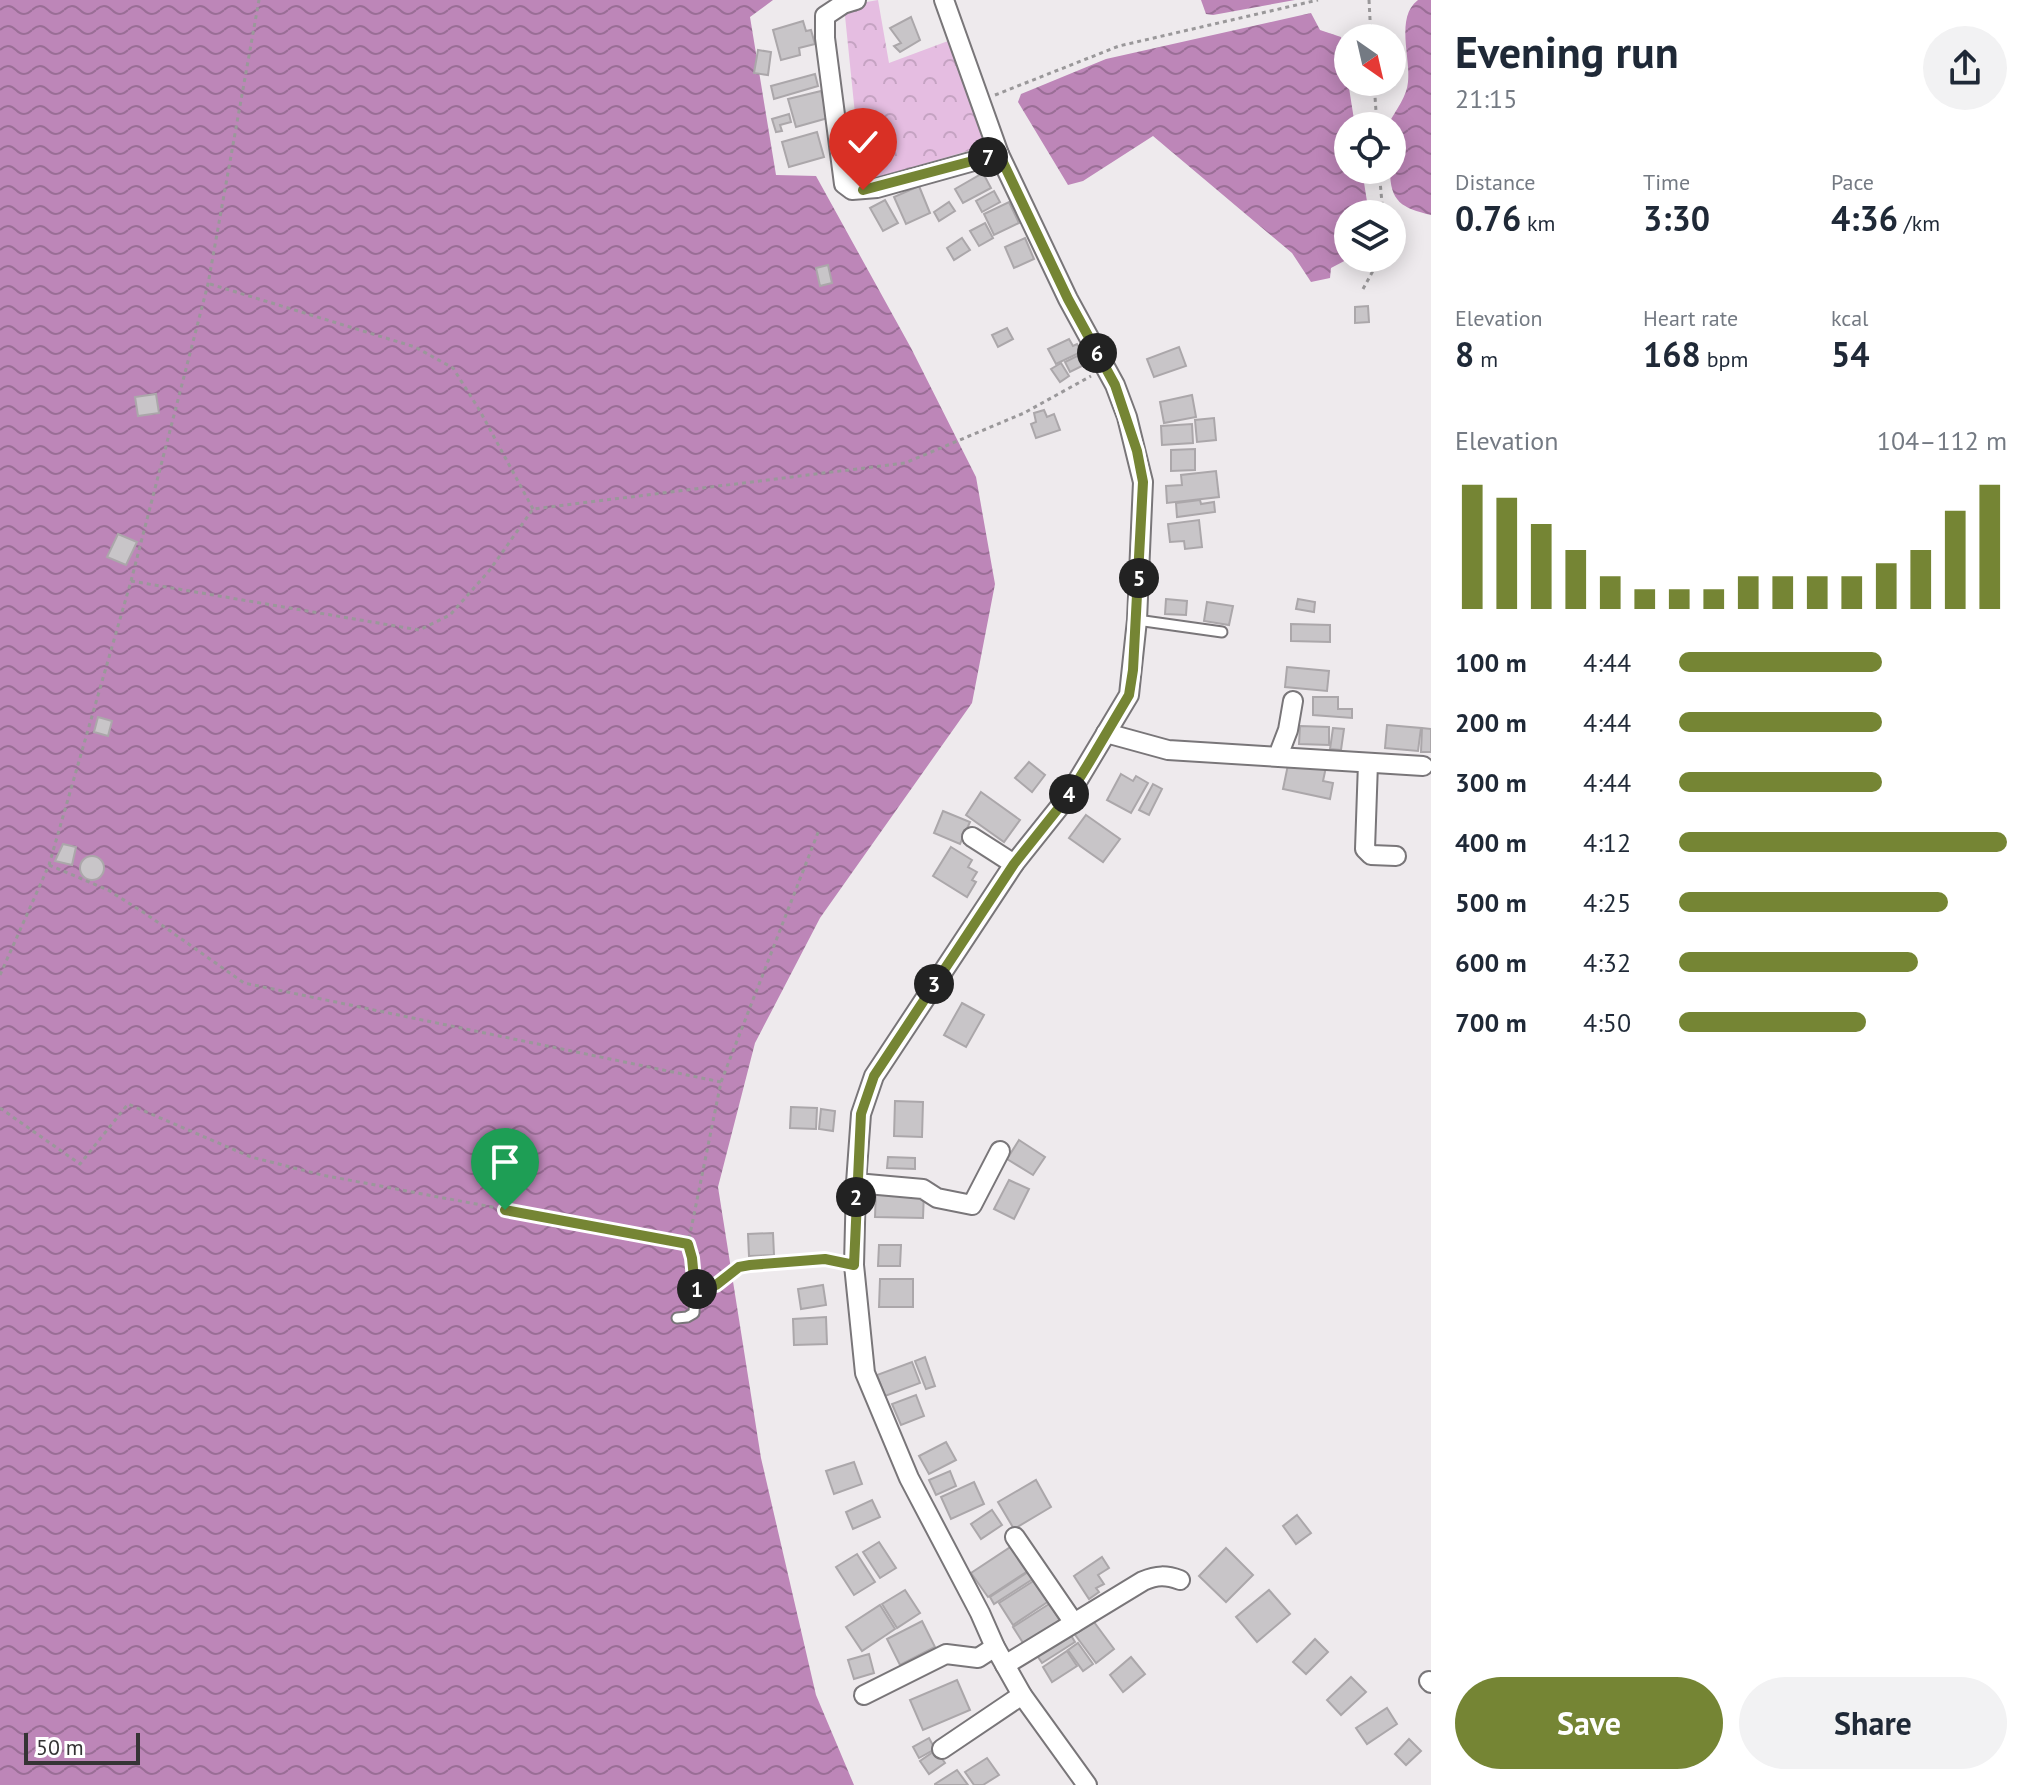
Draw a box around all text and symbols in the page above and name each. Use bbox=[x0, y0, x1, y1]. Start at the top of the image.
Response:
text: Evening run bbox=[1455, 23, 1679, 80]
north arrow bbox=[1334, 24, 1406, 96]
map controls bbox=[1334, 24, 1406, 272]
button: share bbox=[1923, 26, 2007, 110]
text: 21:15 bbox=[1455, 82, 1517, 115]
pin bbox=[829, 108, 897, 190]
button: locate bbox=[1334, 112, 1406, 184]
icon: check bbox=[841, 120, 885, 164]
pin: 7 bbox=[968, 137, 1008, 177]
text: 7 bbox=[982, 143, 994, 171]
text: Distance bbox=[1455, 168, 1536, 196]
text: Time bbox=[1643, 168, 1690, 196]
text: Pace bbox=[1831, 168, 1874, 196]
text: 0.76 bbox=[1455, 196, 1521, 240]
text: 3:30 bbox=[1643, 196, 1710, 240]
text: 4:36 bbox=[1831, 196, 1898, 240]
button: layers bbox=[1334, 200, 1406, 272]
text: km bbox=[1521, 209, 1555, 237]
text: /km bbox=[1898, 209, 1940, 237]
text: Elevation bbox=[1455, 304, 1543, 332]
text: Heart rate bbox=[1643, 304, 1738, 332]
text: kcal bbox=[1831, 304, 1869, 332]
text: 8 bbox=[1455, 332, 1474, 376]
text: 168 bbox=[1643, 332, 1701, 376]
text: 54 bbox=[1831, 332, 1870, 376]
pin: 6 bbox=[1077, 333, 1117, 373]
text: 6 bbox=[1091, 339, 1103, 367]
text: m bbox=[1474, 345, 1498, 373]
text: bpm bbox=[1701, 345, 1748, 373]
text: Elevation bbox=[1455, 424, 1559, 457]
text: 104–112 m bbox=[1877, 424, 2007, 457]
pin: 5 bbox=[1119, 558, 1159, 598]
text: 5 bbox=[1133, 564, 1145, 592]
text: 100 m bbox=[1455, 646, 1527, 679]
text: 4:44 bbox=[1583, 646, 1631, 679]
text: 200 m bbox=[1455, 706, 1527, 739]
text: 4:44 bbox=[1583, 706, 1631, 739]
text: 300 m bbox=[1455, 766, 1527, 799]
text: 4:44 bbox=[1583, 766, 1631, 799]
pin: 4 bbox=[1049, 774, 1089, 814]
text: 4 bbox=[1063, 780, 1075, 808]
text: 400 m bbox=[1455, 826, 1527, 859]
text: 4:12 bbox=[1583, 826, 1631, 859]
text: 500 m bbox=[1455, 886, 1527, 919]
text: 4:25 bbox=[1583, 886, 1631, 919]
text: 600 m bbox=[1455, 946, 1527, 979]
text: 4:32 bbox=[1583, 946, 1631, 979]
pin: 3 bbox=[914, 964, 954, 1004]
text: 3 bbox=[928, 970, 940, 998]
text: 700 m bbox=[1455, 1006, 1527, 1039]
text: 4:50 bbox=[1583, 1006, 1631, 1039]
pin bbox=[471, 1128, 539, 1210]
icon: arrive bbox=[483, 1140, 527, 1184]
pin: 2 bbox=[836, 1177, 876, 1217]
text: 2 bbox=[850, 1183, 862, 1211]
pin: 1 bbox=[677, 1269, 717, 1309]
text: 1 bbox=[691, 1275, 703, 1303]
button: Save bbox=[1455, 1677, 1723, 1769]
button: Share bbox=[1739, 1677, 2007, 1769]
scale bar bbox=[24, 1729, 140, 1765]
text: 50 m bbox=[36, 1733, 84, 1761]

